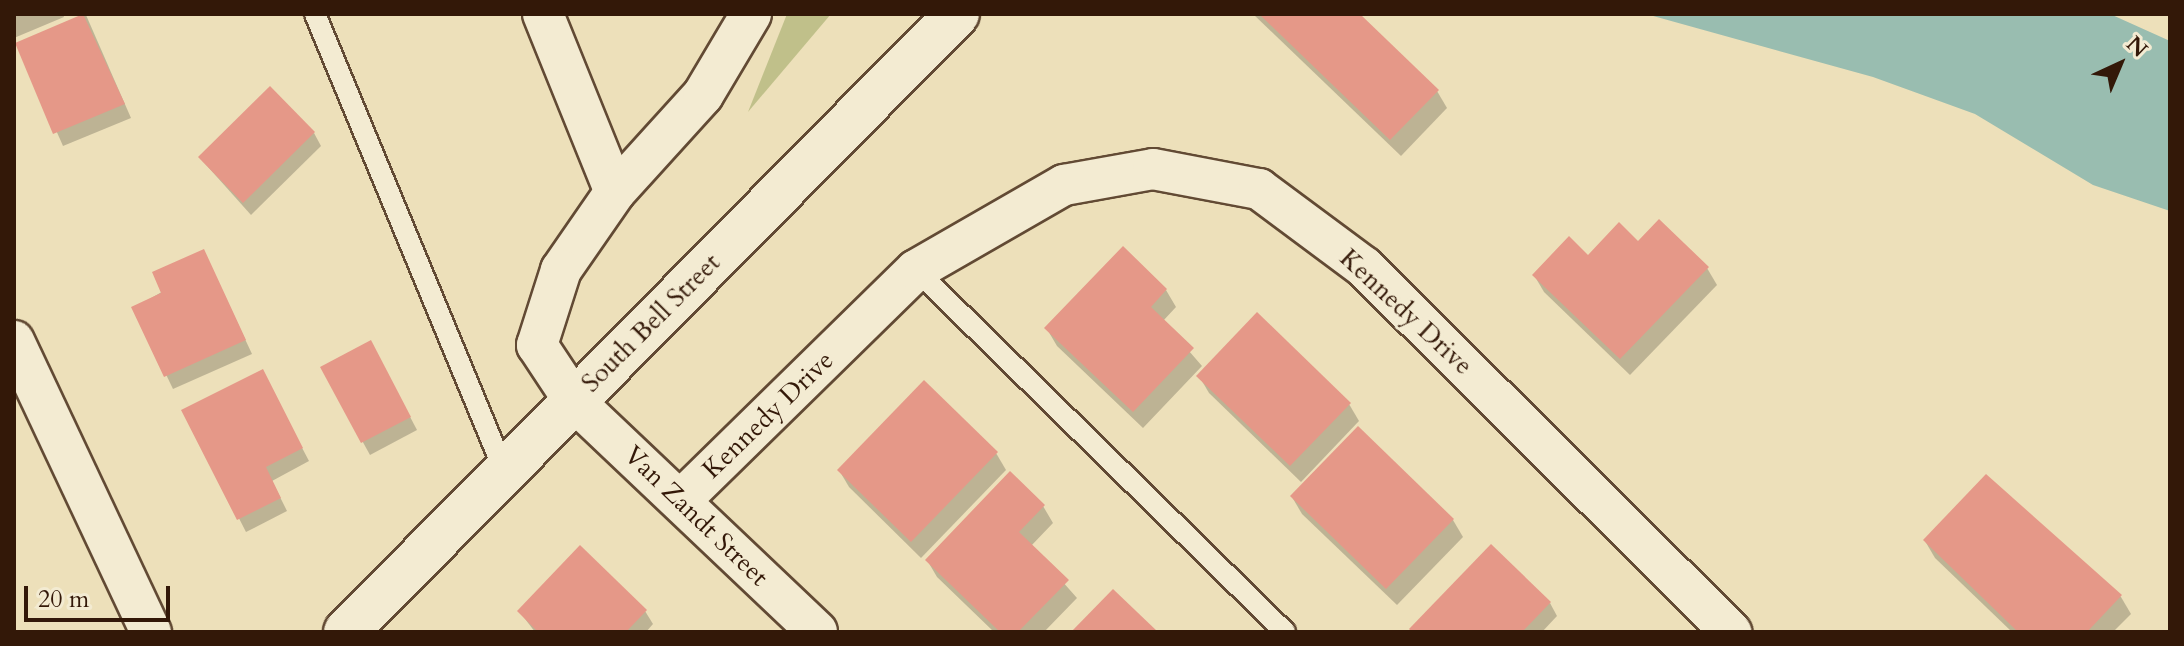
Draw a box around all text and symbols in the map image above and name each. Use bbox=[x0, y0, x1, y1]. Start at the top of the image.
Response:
north arrow bbox=[2080, 24, 2160, 104]
text: N bbox=[2119, 29, 2154, 64]
street label: Kennedy Drive bbox=[1333, 243, 1479, 381]
street label: South Bell Street bbox=[575, 247, 727, 399]
street label: Kennedy Drive bbox=[696, 345, 840, 485]
street label: Van Zandt Street bbox=[617, 439, 775, 593]
scale bar bbox=[28, 570, 174, 620]
text: 20 m bbox=[38, 583, 89, 616]

